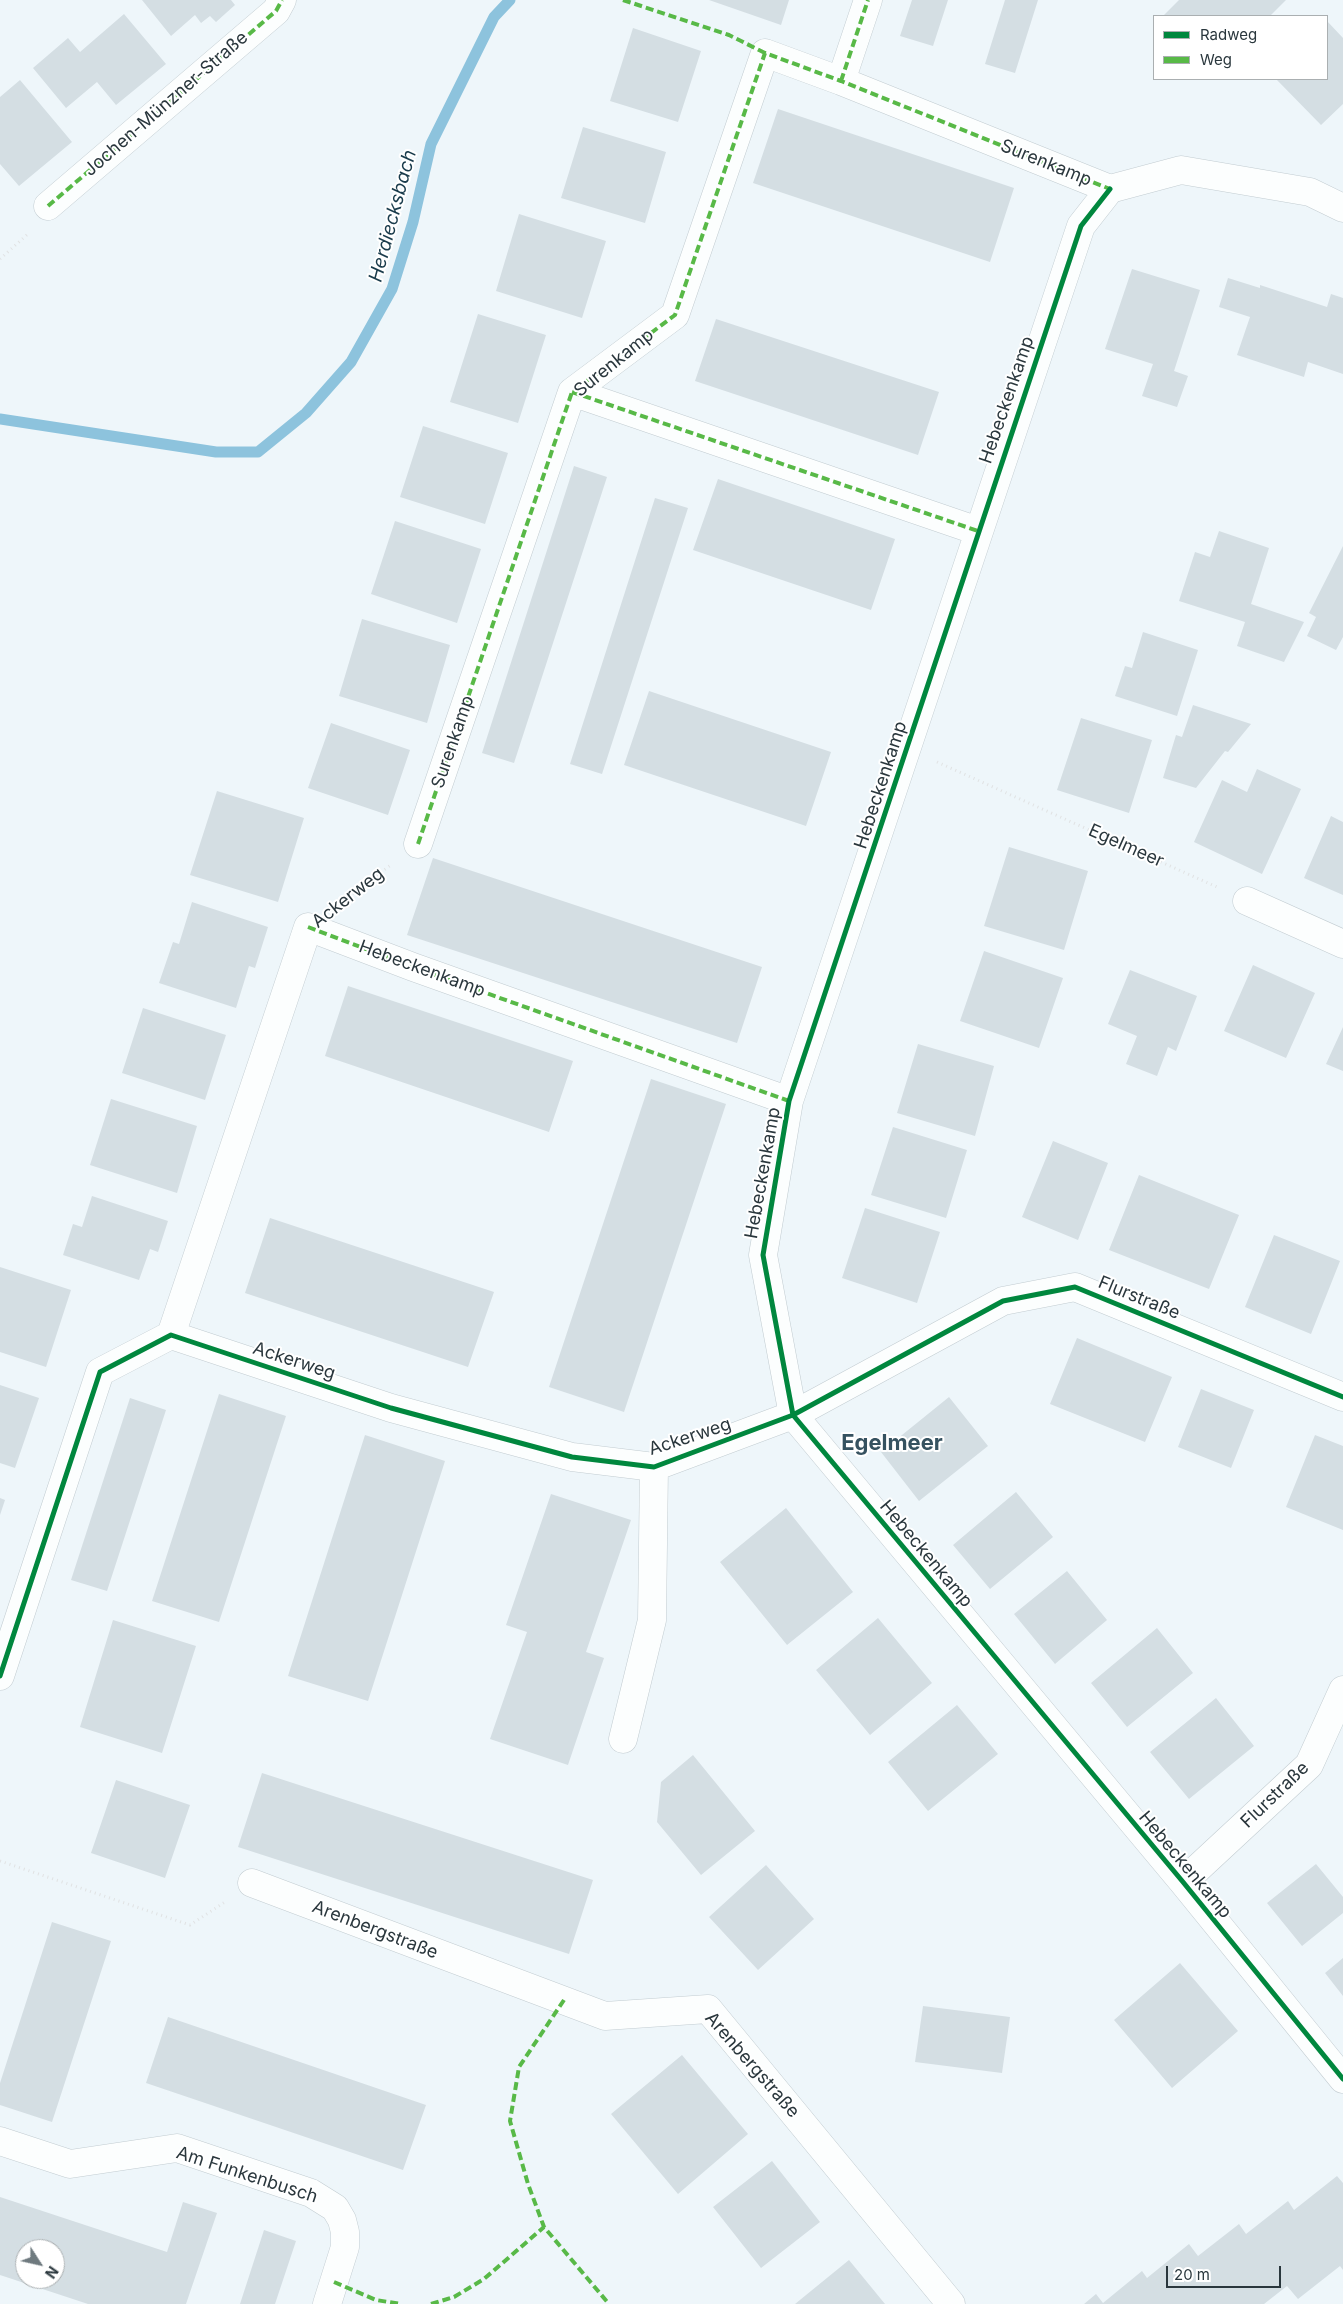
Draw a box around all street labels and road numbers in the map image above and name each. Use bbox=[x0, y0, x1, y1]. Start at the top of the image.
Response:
street label: Jochen-Münzner-Straße bbox=[80, 27, 252, 181]
street label: Surenkamp bbox=[997, 135, 1095, 191]
street label: Surenkamp bbox=[570, 324, 658, 402]
street label: Hebeckenkamp bbox=[975, 334, 1039, 466]
street label: Surenkamp bbox=[427, 693, 479, 791]
street label: Hebeckenkamp bbox=[850, 718, 912, 852]
street label: Egelmeer bbox=[1085, 820, 1167, 872]
street label: Ackerweg bbox=[308, 863, 388, 933]
street label: Hebeckenkamp bbox=[356, 936, 488, 1002]
street label: Hebeckenkamp bbox=[741, 1106, 785, 1240]
street label: Flurstraße bbox=[1095, 1272, 1183, 1324]
street label: Ackerweg bbox=[250, 1338, 338, 1384]
street label: Ackerweg bbox=[646, 1414, 734, 1460]
street label: Hebeckenkamp bbox=[875, 1496, 977, 1612]
street label: Flurstraße bbox=[1236, 1757, 1314, 1833]
street label: Hebeckenkamp bbox=[1134, 1807, 1236, 1923]
street label: Arenbergstraße bbox=[309, 1896, 441, 1964]
street label: Arenbergstraße bbox=[700, 2008, 804, 2122]
street label: Am Funkenbusch bbox=[174, 2142, 320, 2208]

